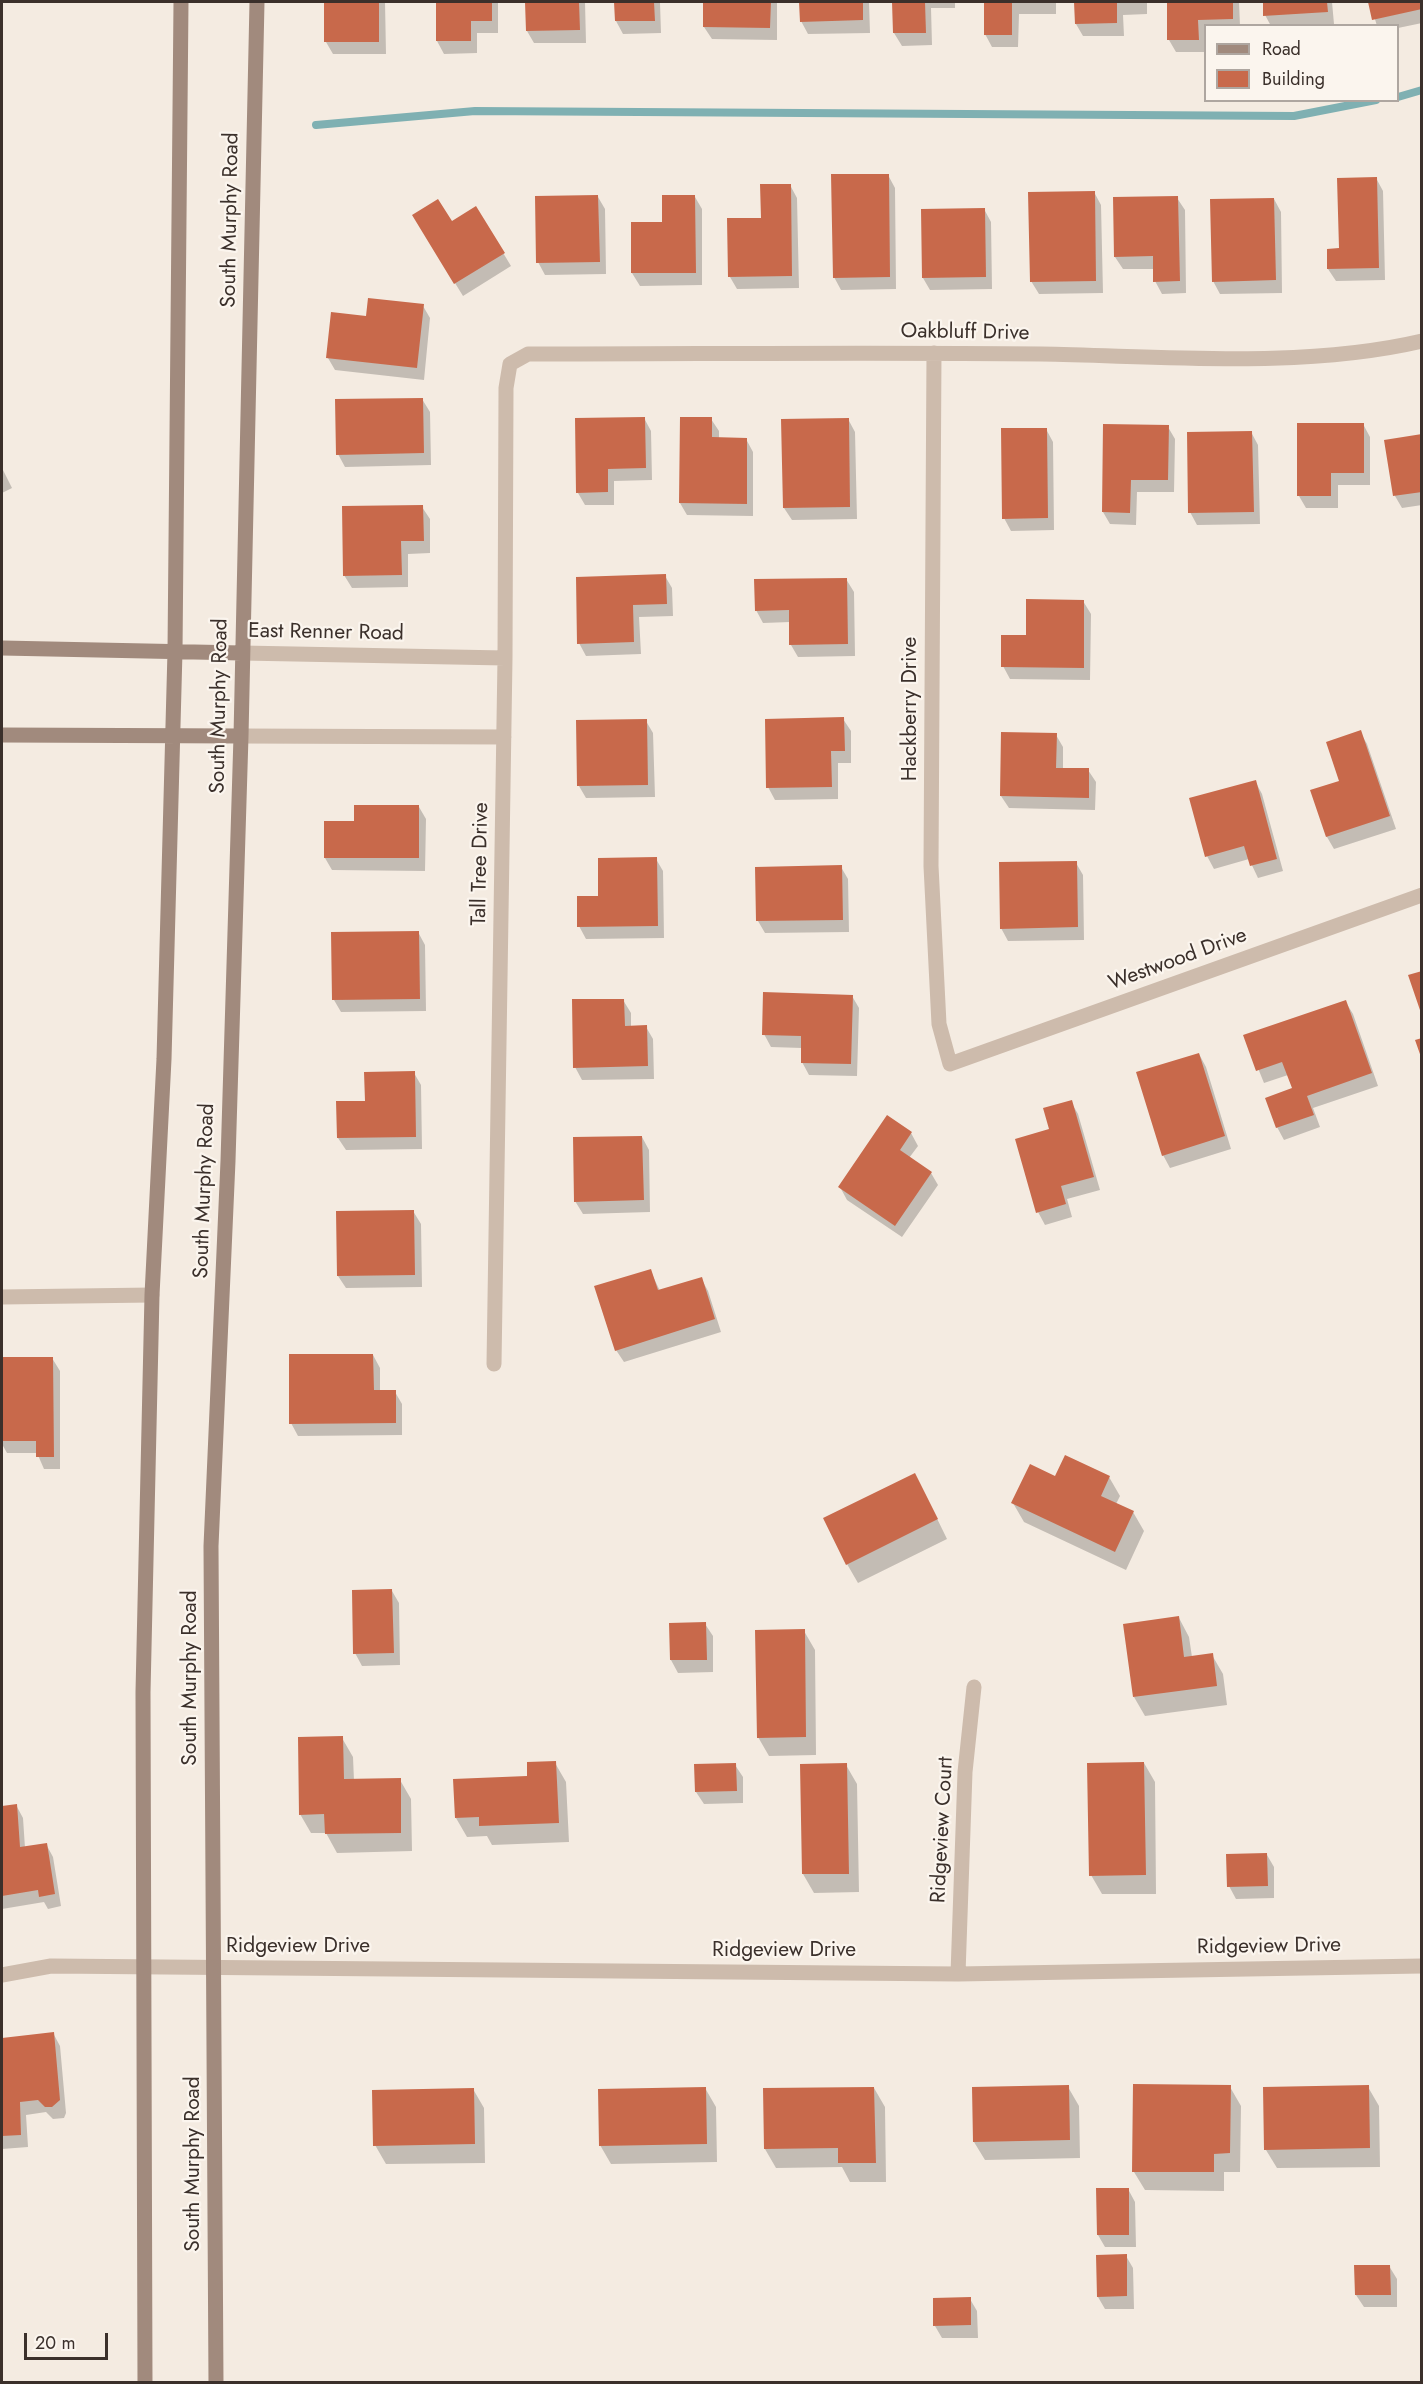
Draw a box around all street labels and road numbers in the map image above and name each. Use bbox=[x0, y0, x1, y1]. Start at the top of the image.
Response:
street label: South Murphy Road bbox=[217, 132, 245, 308]
street label: Oakbluff Drive bbox=[900, 319, 1030, 347]
street label: South Murphy Road bbox=[206, 618, 234, 794]
street label: East Renner Road bbox=[248, 619, 404, 647]
street label: Hackberry Drive bbox=[898, 637, 924, 781]
street label: Tall Tree Drive bbox=[467, 802, 495, 926]
street label: Westwood Drive bbox=[1105, 923, 1251, 997]
street label: South Murphy Road bbox=[189, 1103, 221, 1279]
street label: South Murphy Road bbox=[178, 1590, 204, 1766]
street label: Ridgeview Court bbox=[927, 1756, 959, 1904]
street label: Ridgeview Drive bbox=[1197, 1933, 1341, 1961]
street label: Ridgeview Drive bbox=[226, 1934, 370, 1960]
street label: Ridgeview Drive bbox=[712, 1938, 856, 1964]
street label: South Murphy Road bbox=[181, 2076, 207, 2252]

